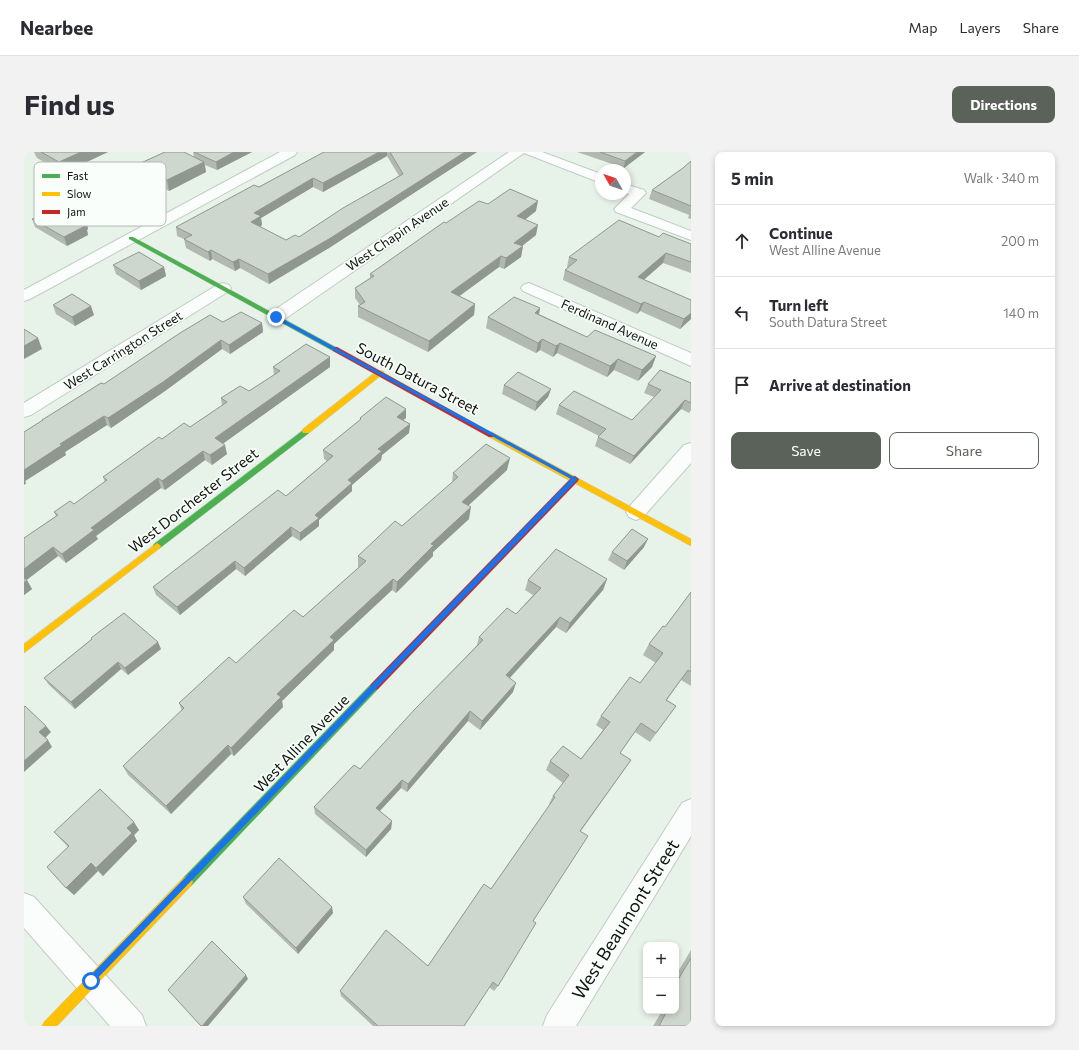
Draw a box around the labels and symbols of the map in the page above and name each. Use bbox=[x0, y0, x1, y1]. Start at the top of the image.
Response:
legend bbox=[34, 162, 166, 226]
north arrow bbox=[595, 164, 631, 200]
text: Fast bbox=[67, 169, 89, 182]
text: Slow bbox=[67, 187, 92, 200]
street label: West Chapin Avenue bbox=[343, 194, 451, 274]
text: Jam bbox=[67, 205, 86, 219]
street label: Ferdinand Avenue bbox=[559, 295, 661, 353]
street label: West Carrington Street bbox=[61, 307, 185, 393]
route end bbox=[267, 308, 285, 326]
street label: South Datura Street bbox=[354, 338, 482, 418]
street label: West Dorchester Street bbox=[125, 444, 261, 556]
street label: West Alline Avenue bbox=[250, 690, 352, 796]
street label: West Beaumont Street bbox=[567, 835, 683, 1003]
route start bbox=[82, 972, 100, 990]

